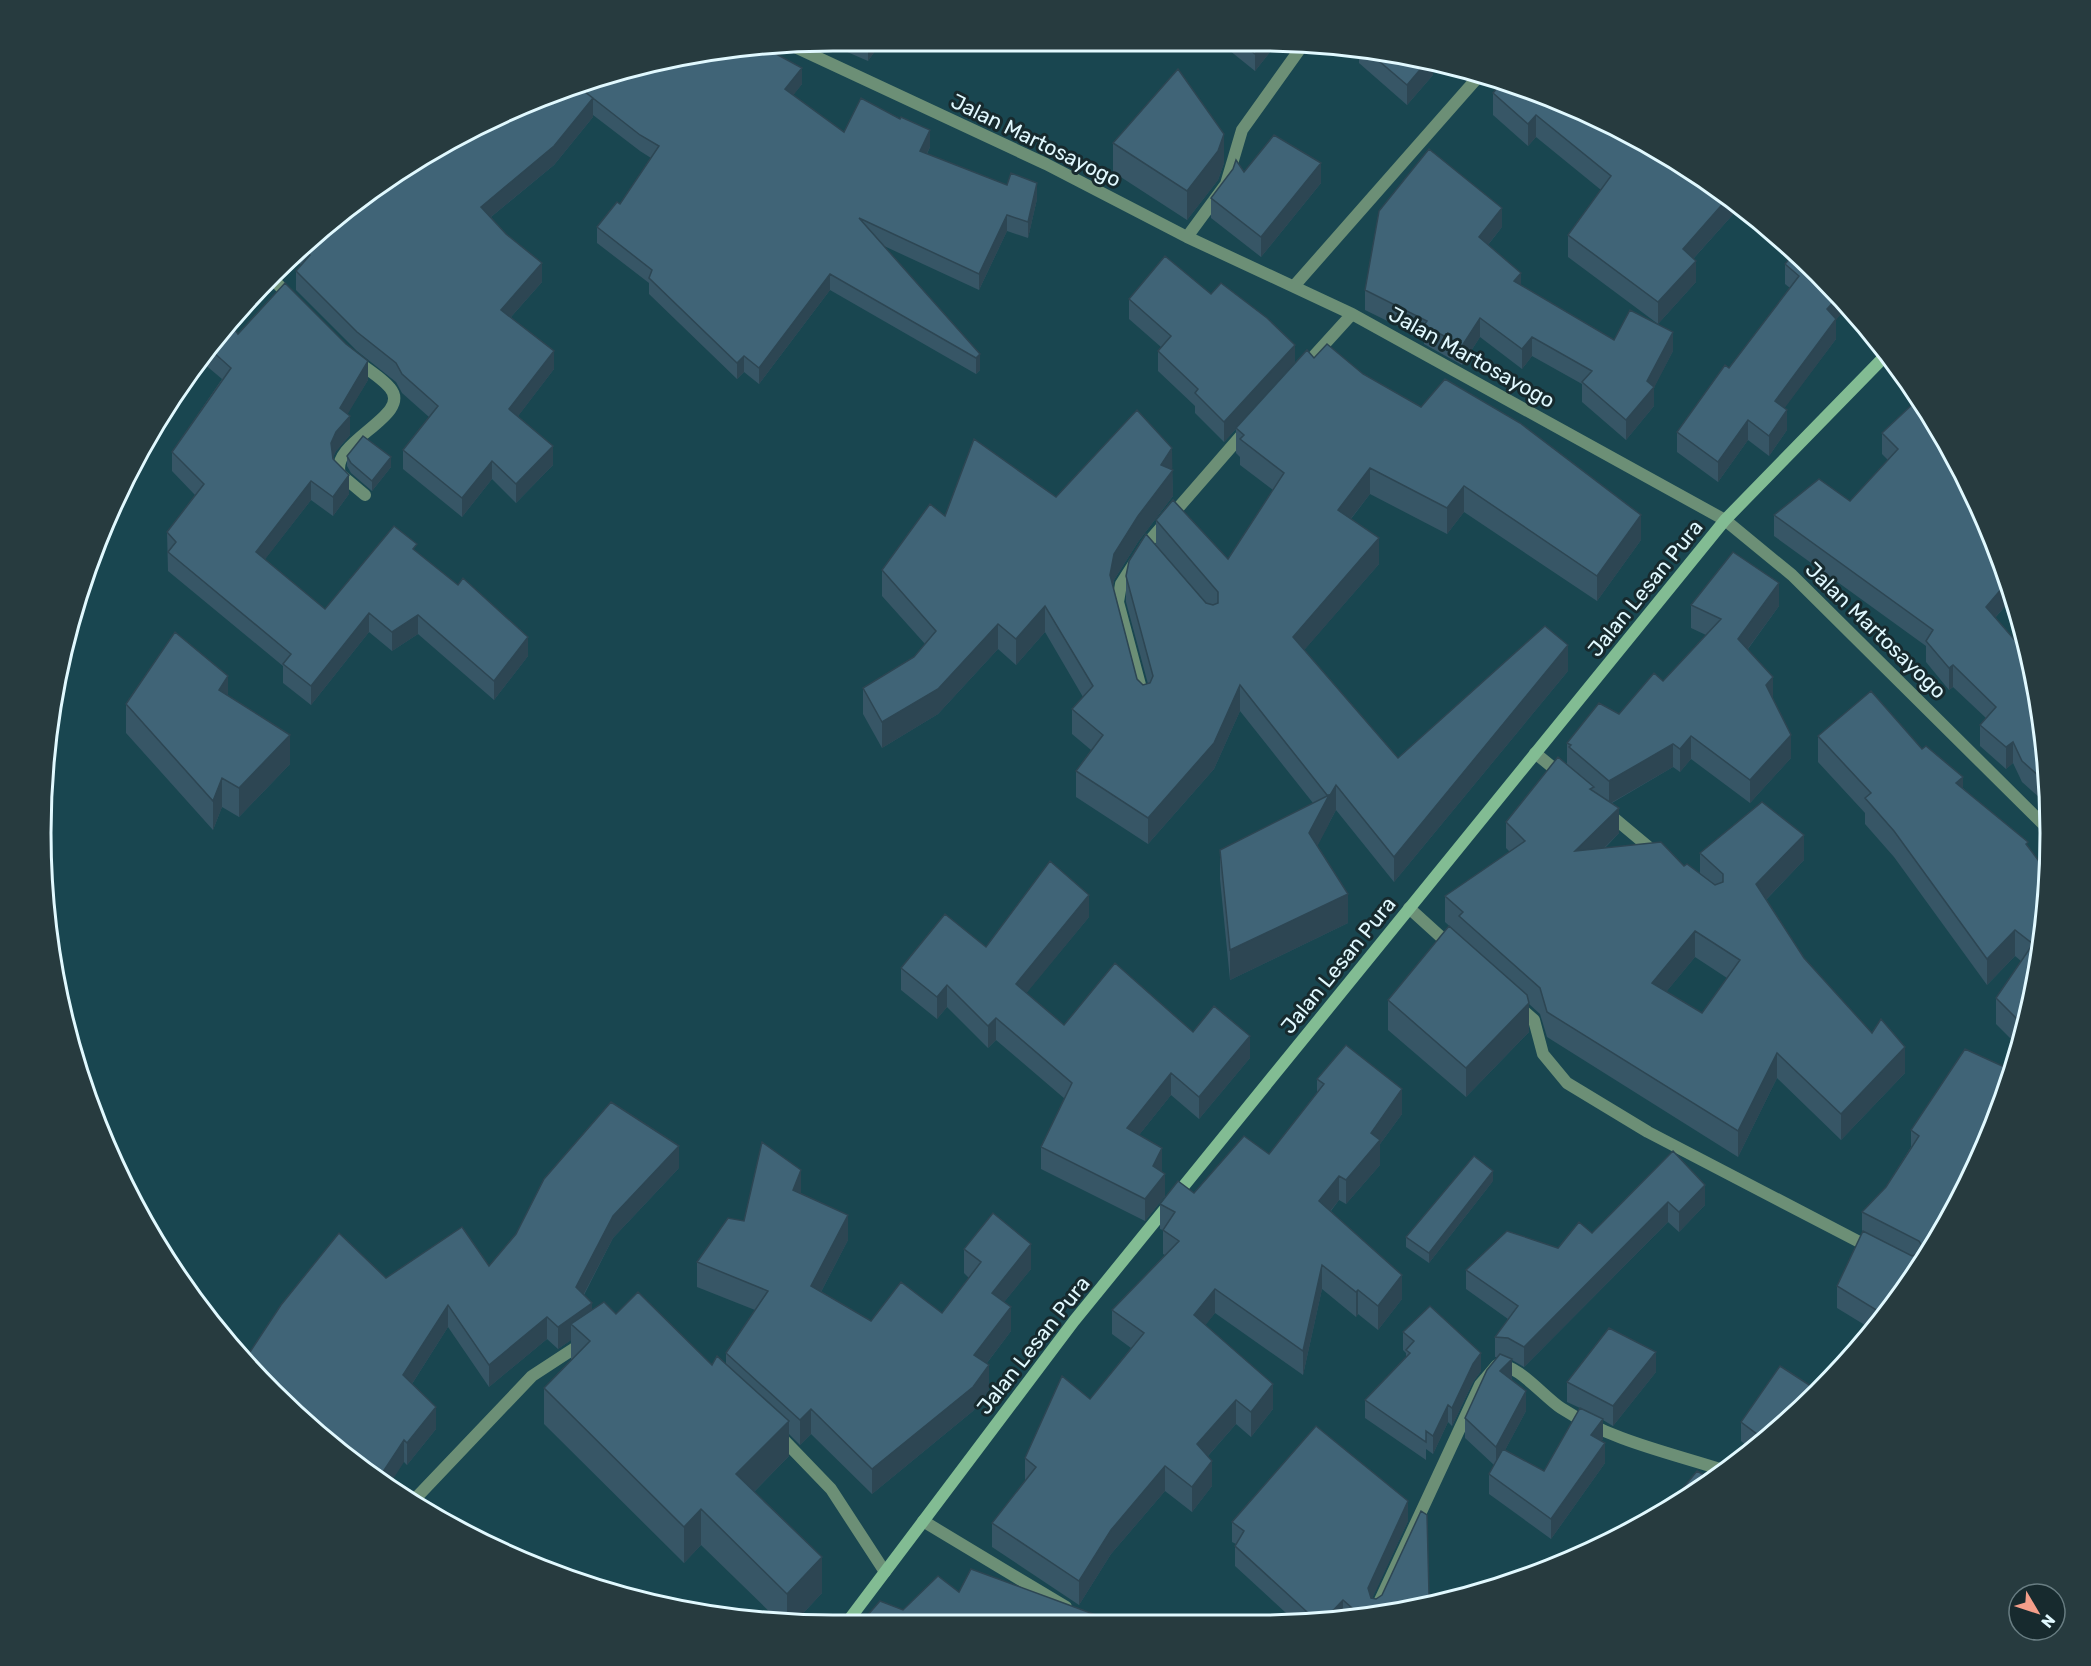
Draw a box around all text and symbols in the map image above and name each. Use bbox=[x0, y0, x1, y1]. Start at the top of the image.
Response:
street label: Jalan Martosayogo bbox=[947, 88, 1125, 192]
street label: Jalan Martosayogo bbox=[1385, 301, 1559, 413]
street label: Jalan Lesan Pura bbox=[1582, 515, 1708, 661]
street label: Jalan Martosayogo bbox=[1800, 556, 1952, 704]
street label: Jalan Lesan Pura bbox=[1275, 892, 1401, 1038]
street label: Jalan Lesan Pura bbox=[971, 1271, 1095, 1419]
north arrow bbox=[2007, 1582, 2067, 1642]
text: N bbox=[2037, 1611, 2059, 1632]

